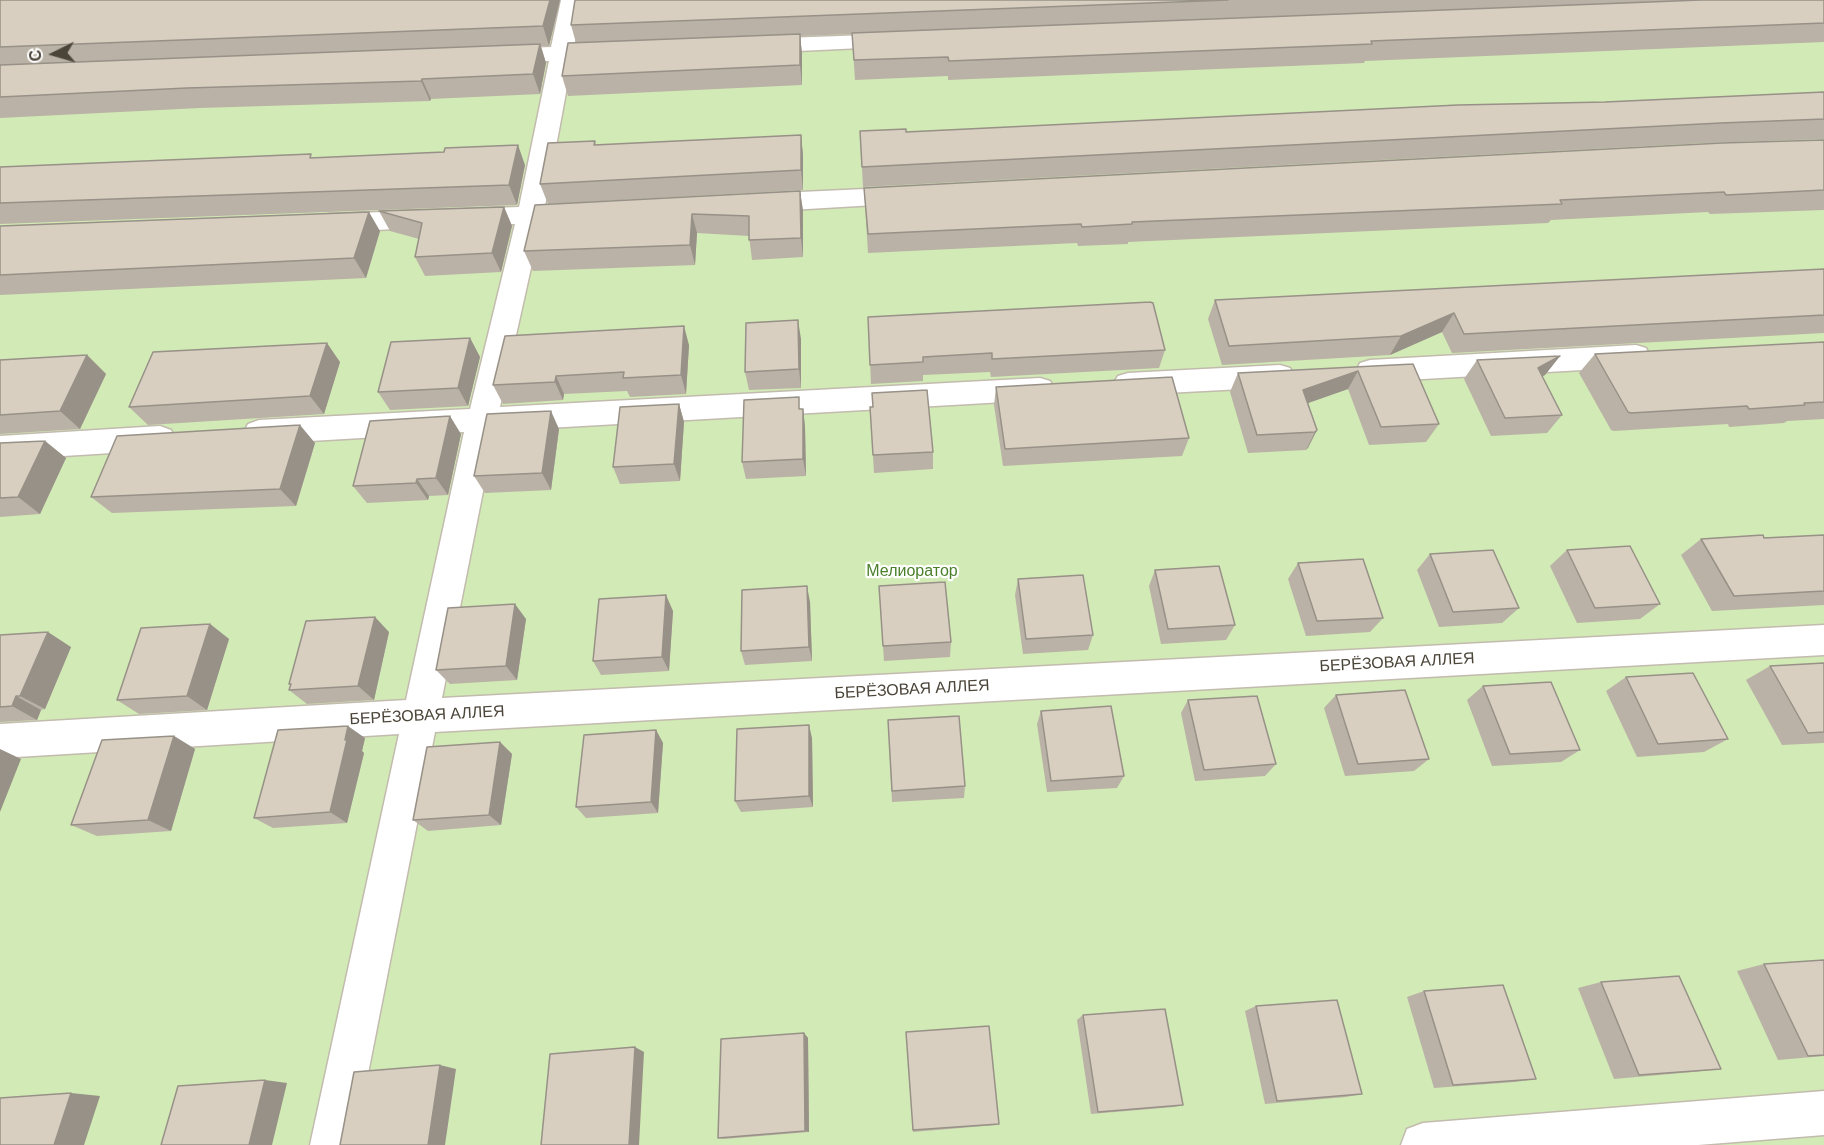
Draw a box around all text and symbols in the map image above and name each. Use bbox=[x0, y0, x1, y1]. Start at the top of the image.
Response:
north arrow bbox=[24, 24, 84, 84]
text: С bbox=[25, 49, 47, 62]
park label: Мелиоратор bbox=[866, 562, 958, 582]
street label: БЕРЁЗОВАЯ АЛЛЕЯ bbox=[1319, 649, 1475, 677]
street label: БЕРЁЗОВАЯ АЛЛЕЯ bbox=[834, 676, 990, 704]
street label: БЕРЁЗОВАЯ АЛЛЕЯ bbox=[349, 702, 505, 730]

